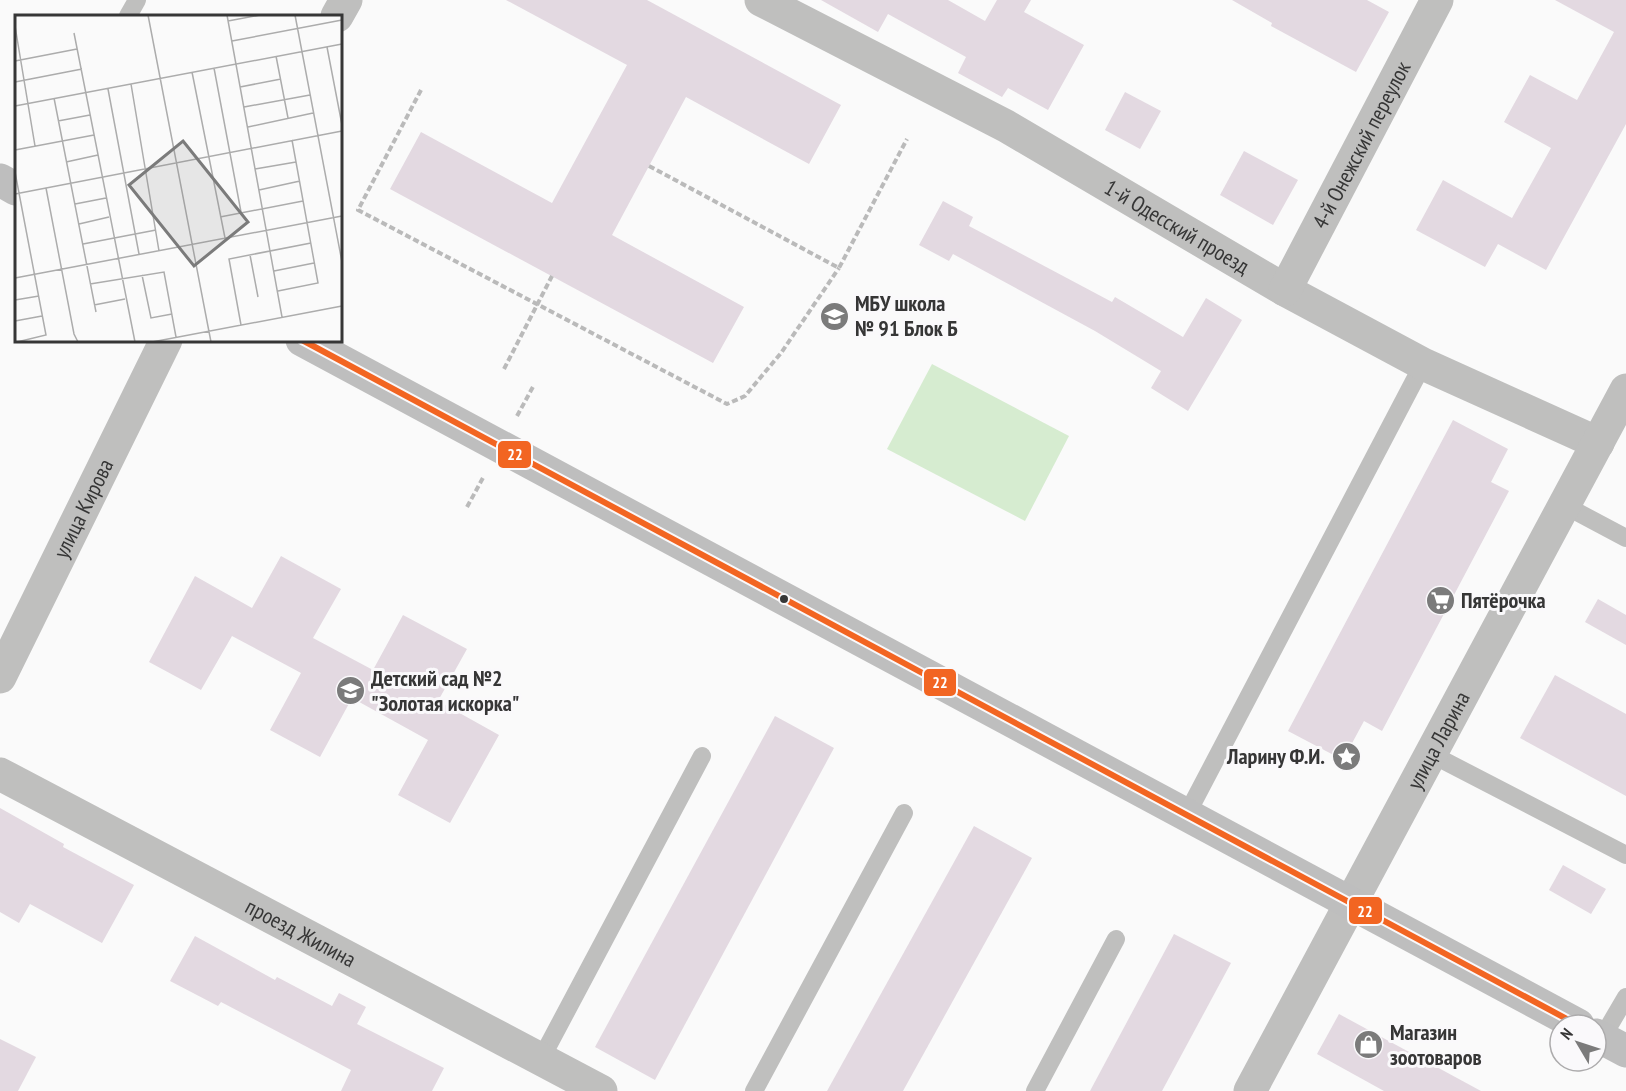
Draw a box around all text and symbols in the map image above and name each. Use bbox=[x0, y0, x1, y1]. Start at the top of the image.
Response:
inset map bbox=[15, 15, 342, 342]
street label: 4-й Онежский переулок bbox=[1306, 56, 1417, 233]
street label: 1-й Одесский проезд bbox=[1099, 173, 1255, 280]
place label: МБУ школа № 91 Блок Б bbox=[855, 289, 958, 342]
school or university icon: МБУ школа № 91 Блок Б bbox=[818, 300, 850, 332]
line badge: 22 bbox=[497, 440, 532, 469]
text: 22 bbox=[507, 444, 523, 464]
street label: улица Кирова bbox=[47, 454, 119, 563]
supermarket icon: Пятёрочка bbox=[1424, 584, 1456, 616]
place label: Пятёрочка bbox=[1461, 586, 1546, 614]
unlabelled marker bbox=[778, 593, 790, 605]
place label: Детский сад №2 "Золотая искорка" bbox=[371, 664, 520, 717]
line badge: 22 bbox=[923, 668, 957, 697]
text: 22 bbox=[932, 672, 948, 692]
school or university icon: Детский сад №2 "Золотая искорка" bbox=[334, 675, 366, 707]
street label: улица Ларина bbox=[1400, 686, 1476, 794]
place icon: Ларину Ф.И. bbox=[1330, 740, 1362, 772]
place label: Ларину Ф.И. bbox=[1226, 742, 1325, 770]
street label: проезд Жилина bbox=[241, 892, 361, 973]
line badge: 22 bbox=[1348, 896, 1383, 925]
text: 22 bbox=[1357, 901, 1373, 921]
north arrow bbox=[1548, 1013, 1608, 1073]
place label: Магазин зоотоваров bbox=[1390, 1018, 1482, 1071]
text: N bbox=[1556, 1024, 1577, 1043]
shop icon: Магазин зоотоваров bbox=[1353, 1029, 1385, 1061]

